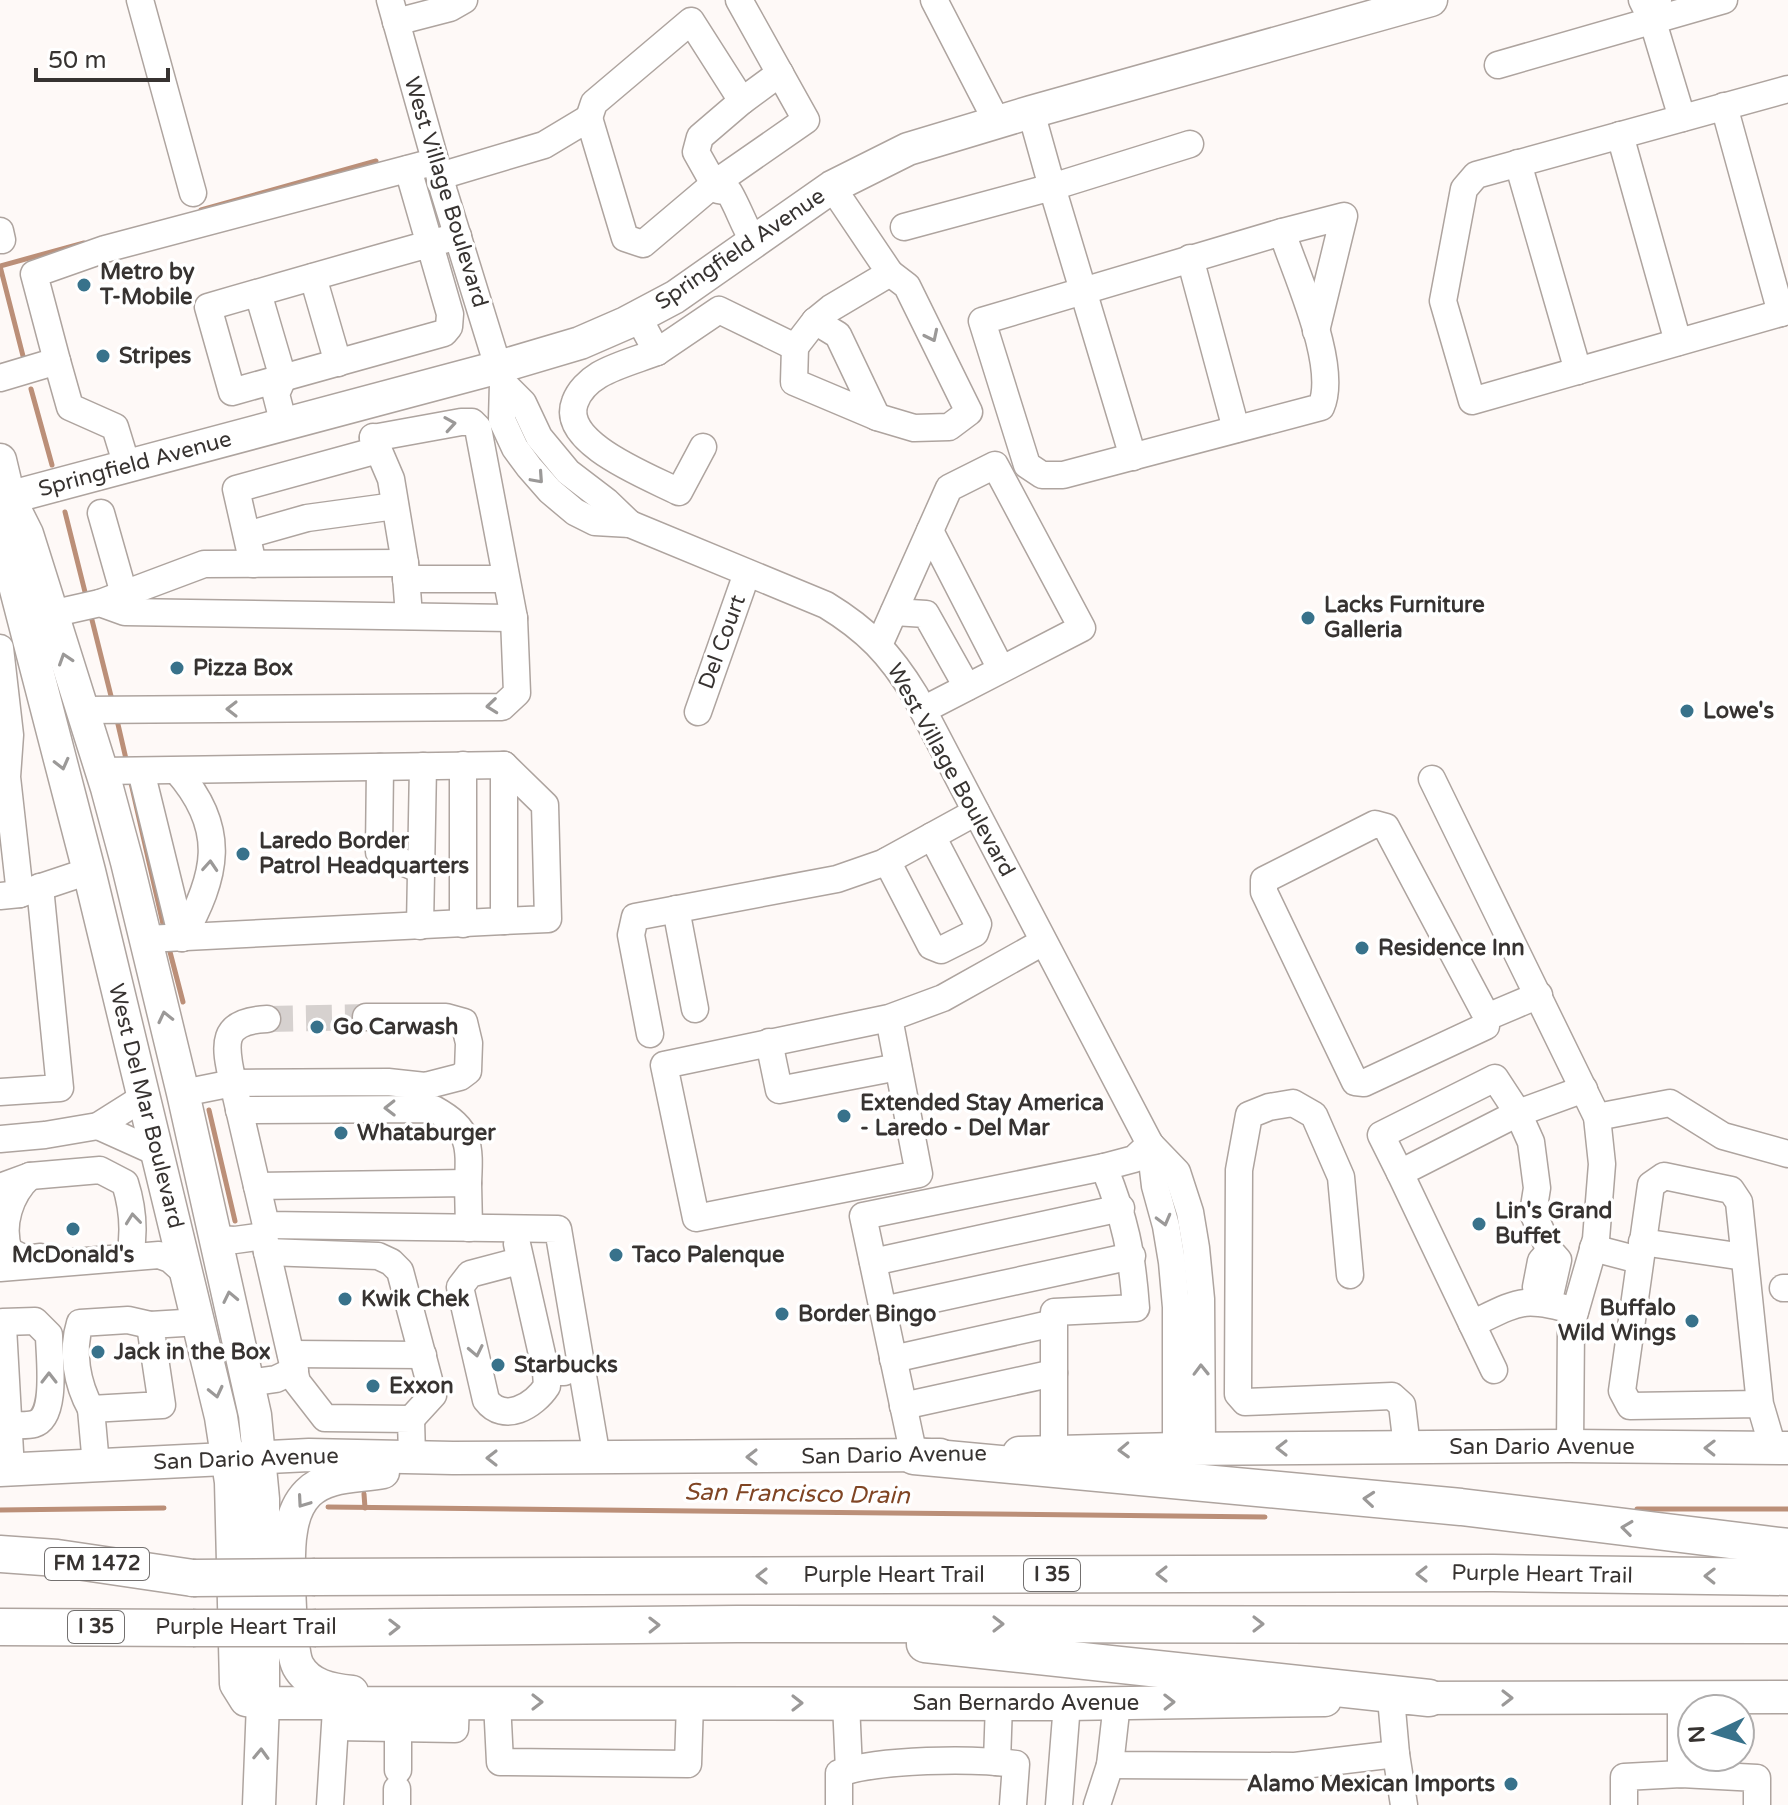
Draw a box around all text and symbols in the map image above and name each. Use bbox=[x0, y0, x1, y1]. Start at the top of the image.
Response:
scale bar bbox=[36, 32, 168, 82]
text: 50 m bbox=[48, 46, 106, 75]
street label: West Village Boulevard bbox=[399, 74, 493, 310]
street label: Springfield Avenue bbox=[650, 183, 830, 315]
place label: Metro by T-Mobile bbox=[99, 259, 195, 310]
marker: Metro by T-Mobile bbox=[75, 276, 93, 294]
one-way arrow bbox=[922, 328, 938, 343]
place label: Stripes bbox=[119, 343, 192, 369]
marker: Stripes bbox=[94, 347, 112, 365]
one-way arrow bbox=[443, 416, 457, 433]
street label: Springfield Avenue bbox=[36, 426, 234, 502]
one-way arrow bbox=[529, 469, 544, 483]
street label: Del Court bbox=[693, 591, 751, 693]
place label: Lacks Furniture Galleria bbox=[1324, 592, 1485, 643]
marker: Lacks Furniture Galleria bbox=[1299, 609, 1317, 627]
one-way arrow bbox=[58, 653, 74, 666]
place label: Pizza Box bbox=[193, 655, 293, 681]
marker: Pizza Box bbox=[168, 659, 186, 677]
street label: West Village Boulevard bbox=[881, 659, 1021, 881]
one-way arrow bbox=[485, 697, 498, 714]
place label: Lowe's bbox=[1703, 698, 1775, 724]
one-way arrow bbox=[225, 700, 238, 718]
marker: Lowe's bbox=[1678, 702, 1696, 720]
one-way arrow bbox=[53, 757, 70, 771]
place label: Laredo Border Patrol Headquarters bbox=[259, 828, 470, 879]
marker: Laredo Border Patrol Headquarters bbox=[234, 845, 252, 863]
one-way arrow bbox=[201, 859, 218, 872]
place label: Residence Inn bbox=[1378, 935, 1525, 961]
marker: Residence Inn bbox=[1353, 939, 1371, 957]
street label: West Del Mar Boulevard bbox=[103, 981, 189, 1231]
one-way arrow bbox=[157, 1011, 174, 1024]
place label: Go Carwash bbox=[333, 1014, 458, 1040]
marker: Go Carwash bbox=[308, 1018, 326, 1036]
place label: Extended Stay America - Laredo - Del Mar bbox=[860, 1090, 1104, 1141]
one-way arrow bbox=[383, 1099, 396, 1117]
marker: Extended Stay America - Laredo - Del Mar bbox=[835, 1107, 853, 1125]
place label: Whataburger bbox=[357, 1120, 496, 1146]
marker: Whataburger bbox=[332, 1124, 350, 1142]
place label: Lin's Grand Buffet bbox=[1495, 1198, 1612, 1249]
one-way arrow bbox=[125, 1212, 142, 1225]
one-way arrow bbox=[1155, 1213, 1172, 1226]
marker: Lin's Grand Buffet bbox=[1470, 1215, 1488, 1233]
marker: McDonald's bbox=[64, 1220, 82, 1238]
place label: McDonald's bbox=[12, 1242, 135, 1268]
place label: Taco Palenque bbox=[631, 1242, 784, 1268]
marker: Taco Palenque bbox=[607, 1246, 625, 1264]
place label: Kwik Chek bbox=[361, 1286, 469, 1312]
marker: Kwik Chek bbox=[336, 1290, 354, 1308]
one-way arrow bbox=[222, 1291, 239, 1305]
place label: Buffalo Wild Wings bbox=[1558, 1295, 1676, 1346]
place label: Border Bingo bbox=[798, 1301, 936, 1327]
marker: Border Bingo bbox=[773, 1305, 791, 1323]
marker: Buffalo Wild Wings bbox=[1683, 1312, 1701, 1330]
place label: Jack in the Box bbox=[113, 1339, 271, 1365]
marker: Jack in the Box bbox=[89, 1343, 107, 1361]
one-way arrow bbox=[467, 1344, 484, 1357]
place label: Starbucks bbox=[514, 1352, 618, 1378]
marker: Starbucks bbox=[489, 1356, 507, 1374]
one-way arrow bbox=[1192, 1363, 1210, 1376]
one-way arrow bbox=[40, 1371, 58, 1384]
place label: Exxon bbox=[389, 1373, 454, 1399]
marker: Exxon bbox=[364, 1377, 382, 1395]
one-way arrow bbox=[206, 1385, 223, 1399]
street label: San Dario Avenue bbox=[1449, 1434, 1635, 1460]
one-way arrow bbox=[1275, 1439, 1288, 1457]
one-way arrow bbox=[1703, 1439, 1716, 1457]
street label: San Dario Avenue bbox=[801, 1440, 987, 1470]
one-way arrow bbox=[1117, 1441, 1130, 1459]
street label: San Dario Avenue bbox=[153, 1443, 339, 1475]
one-way arrow bbox=[745, 1448, 758, 1466]
one-way arrow bbox=[485, 1449, 498, 1467]
water label: San Francisco Drain bbox=[684, 1478, 911, 1510]
one-way arrow bbox=[1362, 1490, 1375, 1507]
one-way arrow bbox=[298, 1493, 313, 1507]
one-way arrow bbox=[1620, 1519, 1633, 1536]
road number: FM 1472 bbox=[45, 1548, 149, 1580]
road number: I 35 bbox=[1024, 1559, 1080, 1591]
street label: Purple Heart Trail bbox=[1451, 1559, 1633, 1589]
street label: Purple Heart Trail bbox=[803, 1562, 985, 1588]
one-way arrow bbox=[1155, 1565, 1168, 1583]
one-way arrow bbox=[1415, 1565, 1428, 1583]
one-way arrow bbox=[755, 1567, 768, 1585]
one-way arrow bbox=[1703, 1568, 1716, 1585]
road number: I 35 bbox=[68, 1611, 124, 1643]
street label: Purple Heart Trail bbox=[155, 1614, 337, 1640]
one-way arrow bbox=[992, 1615, 1005, 1633]
one-way arrow bbox=[1252, 1615, 1265, 1633]
one-way arrow bbox=[648, 1616, 661, 1634]
one-way arrow bbox=[388, 1618, 401, 1636]
one-way arrow bbox=[1501, 1689, 1514, 1707]
street label: San Bernardo Avenue bbox=[913, 1690, 1139, 1716]
one-way arrow bbox=[531, 1693, 544, 1711]
one-way arrow bbox=[1163, 1693, 1176, 1711]
north arrow bbox=[1676, 1693, 1756, 1773]
one-way arrow bbox=[791, 1694, 804, 1712]
text: N bbox=[1683, 1725, 1711, 1744]
one-way arrow bbox=[253, 1747, 270, 1760]
place label: Alamo Mexican Imports bbox=[1247, 1771, 1495, 1797]
marker: Alamo Mexican Imports bbox=[1502, 1775, 1520, 1793]

